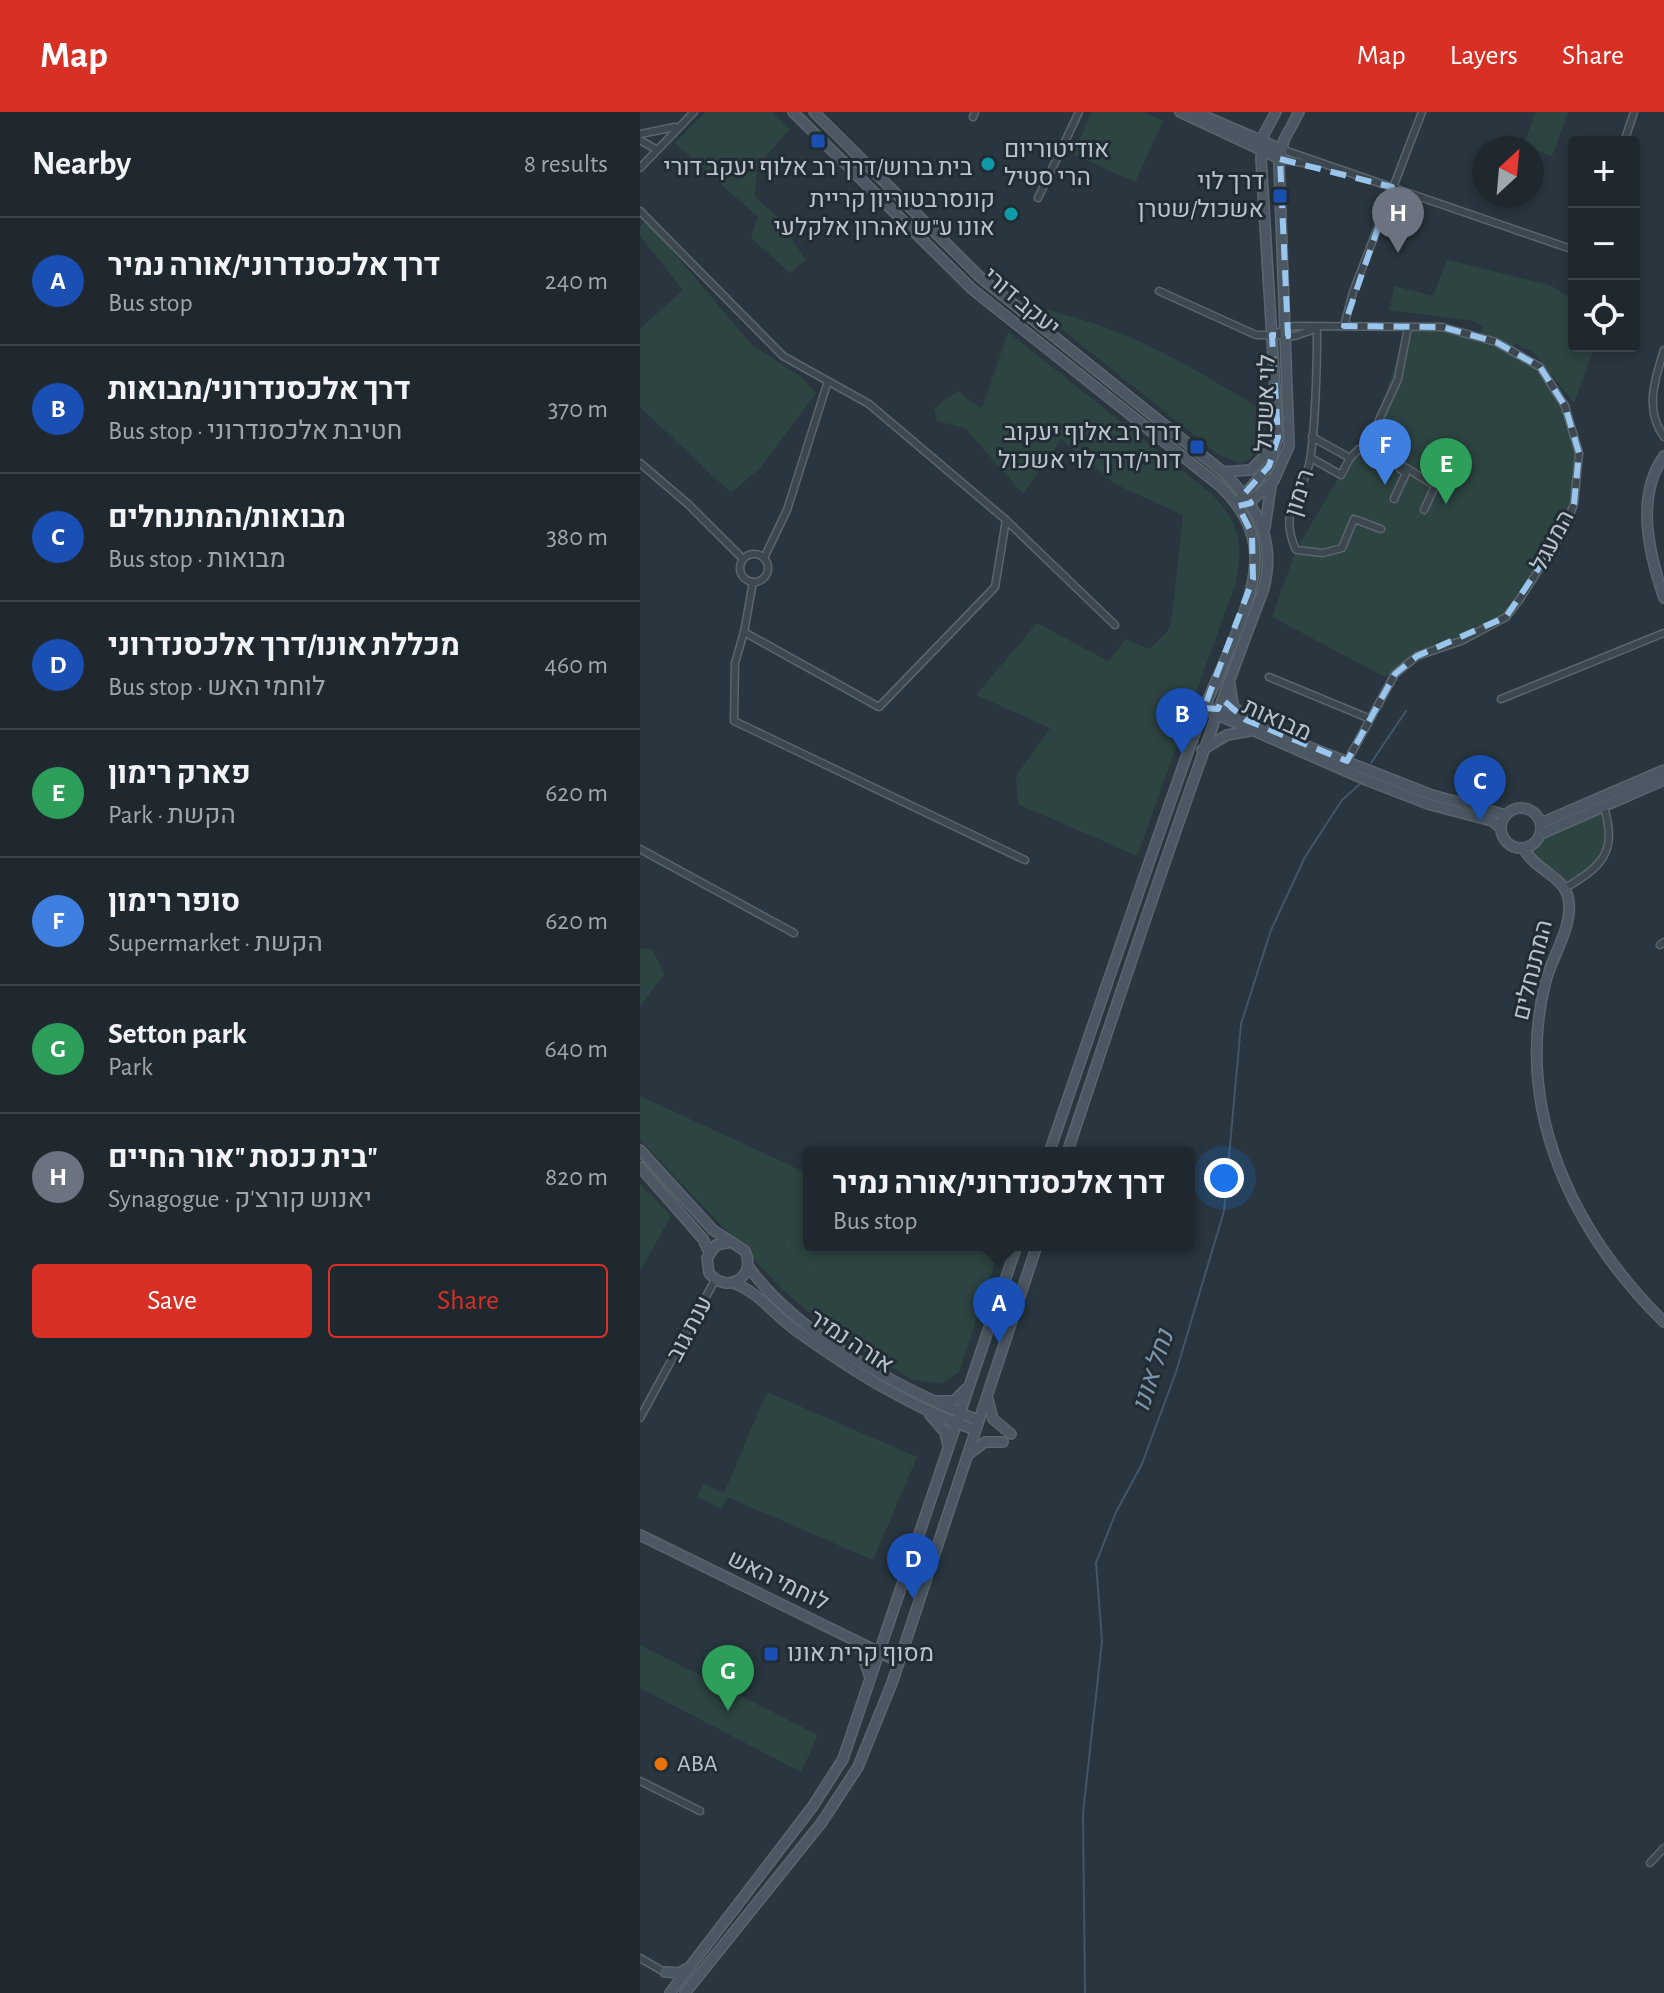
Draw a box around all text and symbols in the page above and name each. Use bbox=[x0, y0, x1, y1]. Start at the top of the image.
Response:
text: Map bbox=[40, 37, 108, 75]
text: Map bbox=[1357, 42, 1406, 70]
text: Layers bbox=[1450, 42, 1518, 70]
text: Share bbox=[1562, 42, 1624, 70]
marker: בית ברוש/דרך רב אלוף יעקב דורי bbox=[809, 132, 827, 150]
north arrow bbox=[1472, 136, 1544, 208]
map controls bbox=[1568, 136, 1640, 352]
button: + bbox=[1568, 136, 1640, 208]
place label: אודיטוריום הרי סטיל bbox=[1004, 138, 1109, 190]
text: Nearby bbox=[32, 147, 131, 181]
text: 8 results bbox=[524, 151, 608, 177]
marker: אודיטוריום הרי סטיל bbox=[979, 155, 997, 173]
place label: בית ברוש/דרך רב אלוף יעקב דורי bbox=[663, 156, 973, 180]
place label: דרך לוי אשכול/שטרן bbox=[1138, 170, 1264, 222]
marker: דרך לוי אשכול/שטרן bbox=[1271, 187, 1289, 205]
pin: H bbox=[1372, 187, 1424, 253]
place label: קונסרבטוריון קריית אונו ע"ש אהרון אלקלעי bbox=[774, 188, 995, 240]
marker: קונסרבטוריון קריית אונו ע"ש אהרון אלקלעי bbox=[1002, 205, 1020, 223]
button: − bbox=[1568, 208, 1640, 280]
text: דרך אלכסנדרוני/אורה נמיר bbox=[108, 251, 440, 281]
street label: יעקב דורי bbox=[978, 263, 1064, 341]
text: A bbox=[50, 268, 66, 294]
text: 240 m bbox=[545, 268, 608, 294]
button: locate bbox=[1568, 280, 1640, 352]
text: Bus stop bbox=[108, 290, 193, 316]
street label: לוי אשכול bbox=[1252, 354, 1280, 452]
text: דרך אלכסנדרוני/מבואות bbox=[108, 375, 411, 405]
text: B bbox=[50, 396, 66, 422]
text: 370 m bbox=[548, 396, 608, 422]
text: Bus stop · חטיבת אלכסנדרוני bbox=[108, 418, 402, 444]
pin: F bbox=[1359, 419, 1411, 485]
place label: דרך רב אלוף יעקוב דורי/דרך לוי אשכול bbox=[998, 421, 1181, 473]
marker: דרך רב אלוף יעקוב דורי/דרך לוי אשכול bbox=[1188, 438, 1206, 456]
pin: E bbox=[1420, 438, 1472, 504]
street label: רימון bbox=[1281, 466, 1319, 520]
text: מבואות/המתנחלים bbox=[108, 503, 346, 533]
street label: המעגל bbox=[1527, 507, 1579, 575]
text: C bbox=[51, 524, 65, 550]
text: 380 m bbox=[546, 524, 608, 550]
text: Bus stop · מבואות bbox=[108, 546, 286, 572]
text: מכללת אונו/דרך אלכסנדרוני bbox=[108, 631, 460, 661]
text: D bbox=[49, 652, 67, 678]
text: 460 m bbox=[544, 652, 608, 678]
text: Bus stop · לוחמי האש bbox=[108, 674, 325, 700]
pin: B bbox=[1156, 688, 1208, 754]
street label: מבואות bbox=[1239, 694, 1315, 746]
pin: C bbox=[1454, 755, 1506, 821]
text: פארק רימון bbox=[108, 759, 251, 789]
text: E bbox=[51, 780, 65, 806]
text: 620 m bbox=[545, 780, 608, 806]
text: Park · הקשת bbox=[108, 802, 236, 828]
text: סופר רימון bbox=[108, 887, 240, 917]
text: F bbox=[52, 908, 64, 934]
text: 620 m bbox=[545, 908, 608, 934]
street label: המתנחלים bbox=[1509, 917, 1557, 1023]
text: Supermarket · הקשת bbox=[108, 930, 323, 956]
text: Setton park bbox=[108, 1019, 247, 1049]
text: G bbox=[50, 1036, 66, 1062]
text: 640 m bbox=[544, 1036, 608, 1062]
text: Park bbox=[108, 1054, 153, 1080]
text: בית כנסת "אור החיים" bbox=[108, 1143, 378, 1173]
popup bbox=[803, 1147, 1195, 1251]
your location bbox=[1204, 1158, 1244, 1198]
text: H bbox=[49, 1164, 67, 1190]
text: 820 m bbox=[545, 1164, 608, 1190]
text: דרך אלכסנדרוני/אורה נמיר bbox=[833, 1169, 1165, 1199]
text: Synagogue · יאנוש קורצ'ק bbox=[108, 1186, 372, 1212]
text: Bus stop bbox=[833, 1208, 917, 1234]
button: Save bbox=[32, 1264, 312, 1338]
button: Share bbox=[328, 1264, 608, 1338]
pin: A bbox=[973, 1277, 1025, 1343]
street label: ענת גוב bbox=[663, 1292, 717, 1366]
street label: אורה נמיר bbox=[805, 1306, 897, 1378]
water label: נחל אונו bbox=[1128, 1326, 1179, 1415]
pin: D bbox=[887, 1533, 939, 1599]
street label: לוחמי האש bbox=[724, 1546, 832, 1616]
place label: מסוף קרית אונו bbox=[787, 1642, 934, 1666]
pin: G bbox=[702, 1645, 754, 1711]
marker: מסוף קרית אונו bbox=[762, 1645, 780, 1663]
place label: ABA bbox=[677, 1752, 718, 1776]
marker: ABA bbox=[652, 1755, 670, 1773]

